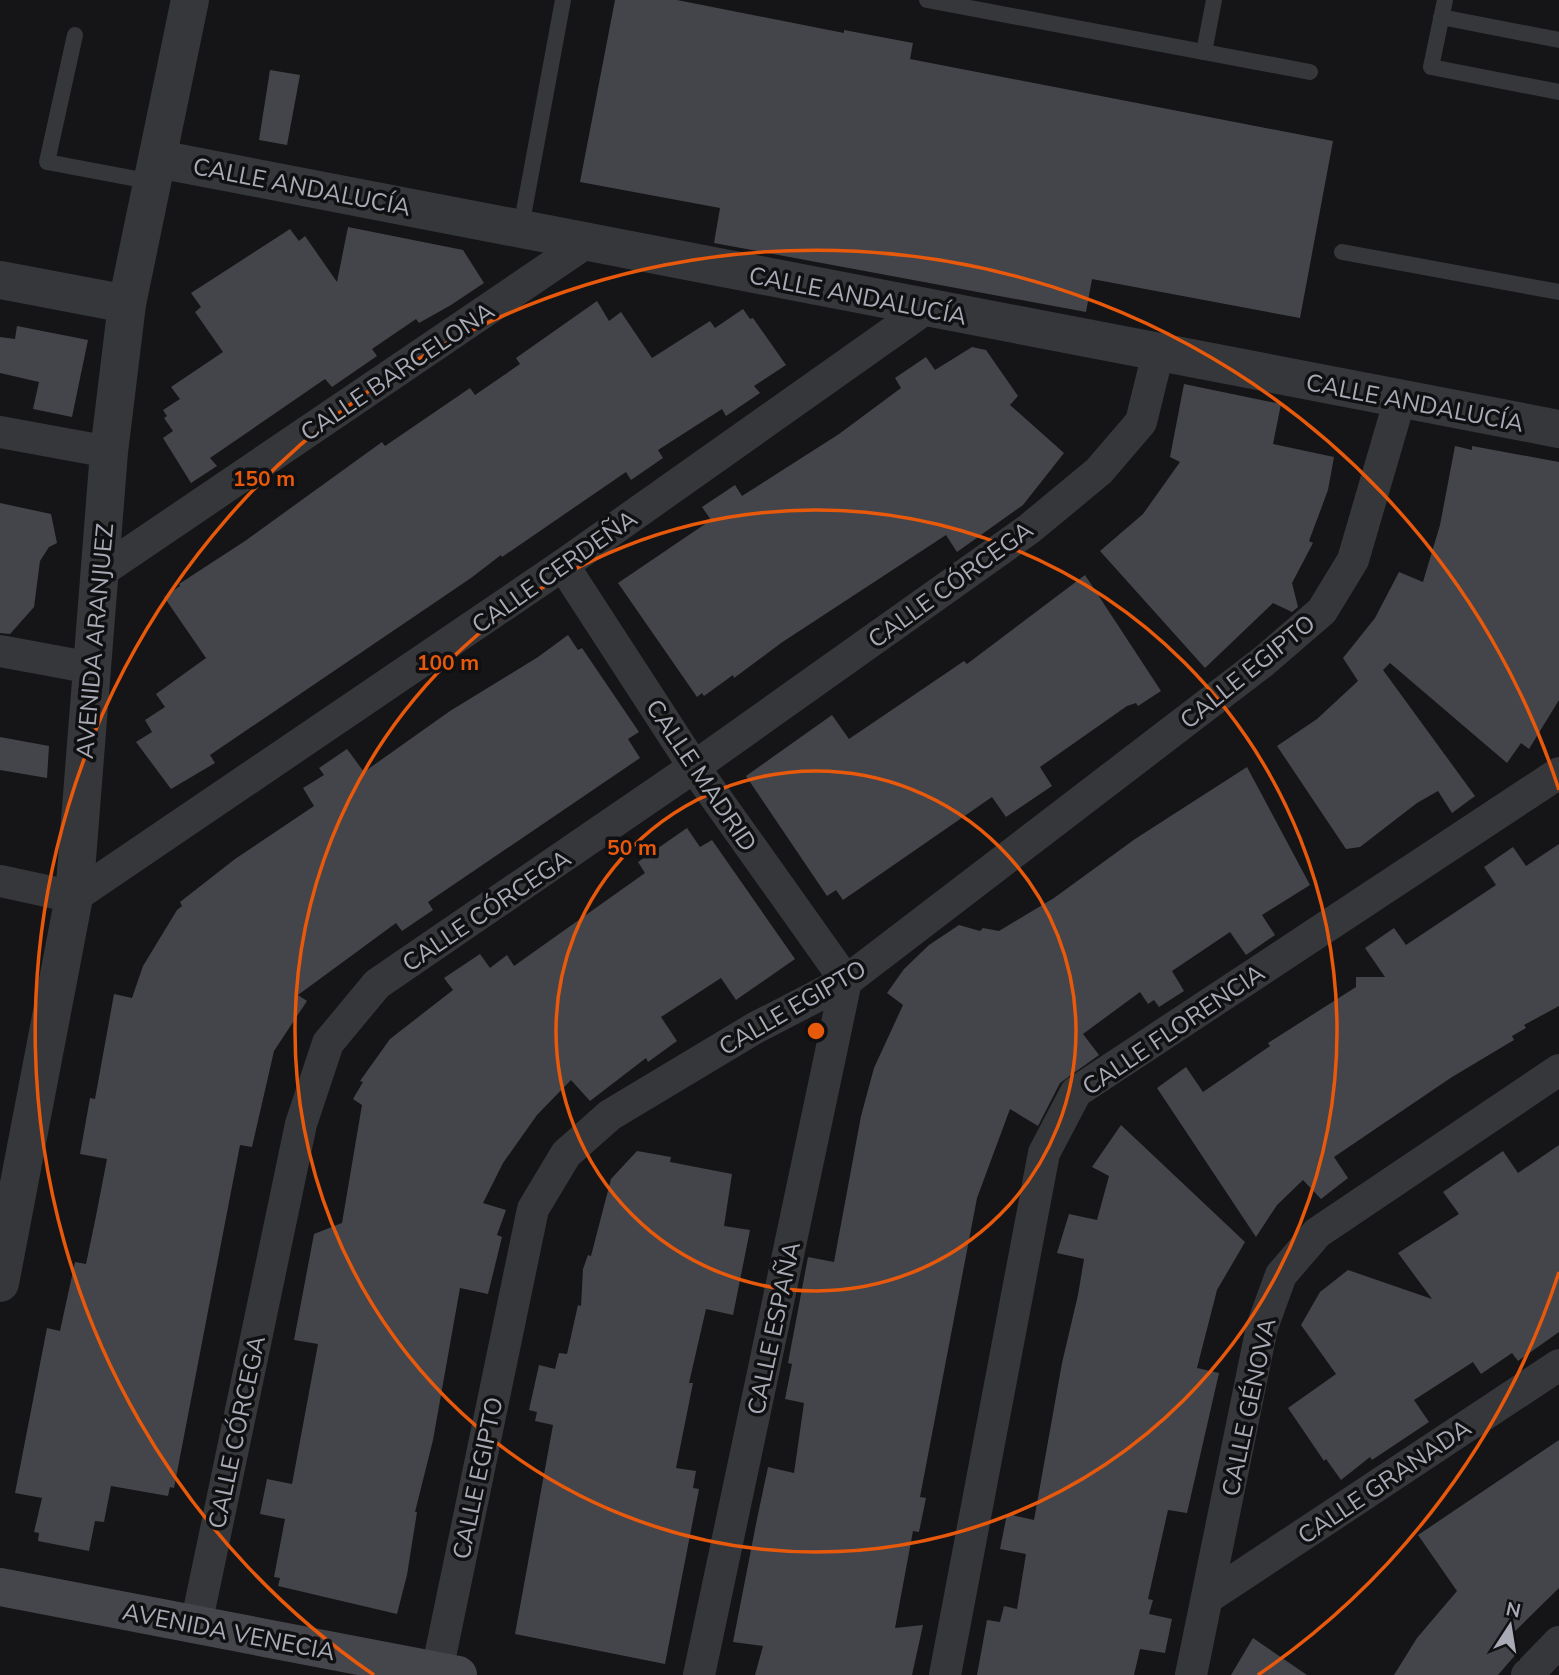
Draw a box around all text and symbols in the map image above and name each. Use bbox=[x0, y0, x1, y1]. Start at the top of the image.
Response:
street label: CALLE ANDALUCÍA bbox=[191, 150, 414, 222]
street label: CALLE ANDALUCÍA bbox=[747, 259, 970, 331]
street label: CALLE BARCELONA bbox=[294, 295, 500, 447]
street label: CALLE ANDALUCÍA bbox=[1304, 366, 1527, 438]
text: 150 m bbox=[233, 465, 295, 491]
street label: CALLE CERDEÑA bbox=[466, 503, 643, 639]
street label: CALLE CÓRCEGA bbox=[862, 514, 1039, 654]
street label: AVENIDA ARANJUEZ bbox=[69, 522, 119, 760]
street label: CALLE EGIPTO bbox=[1173, 607, 1321, 735]
text: 100 m bbox=[417, 649, 479, 675]
street label: CALLE MADRID bbox=[640, 693, 764, 857]
text: 50 m bbox=[607, 834, 657, 860]
street label: CALLE CÓRCEGA bbox=[396, 842, 576, 977]
street label: CALLE EGIPTO bbox=[713, 953, 871, 1061]
street label: CALLE FLORENCIA bbox=[1076, 957, 1270, 1101]
centre of rings bbox=[804, 1019, 828, 1043]
street label: CALLE ESPAÑA bbox=[740, 1238, 806, 1417]
street label: CALLE GÉNOVA bbox=[1215, 1315, 1282, 1499]
street label: CALLE CÓRCEGA bbox=[201, 1332, 271, 1531]
street label: CALLE EGIPTO bbox=[445, 1394, 509, 1562]
street label: CALLE GRANADA bbox=[1292, 1412, 1477, 1550]
north arrow bbox=[1475, 1591, 1545, 1661]
street label: AVENIDA VENECIA bbox=[120, 1596, 338, 1666]
text: N bbox=[1504, 1596, 1523, 1623]

